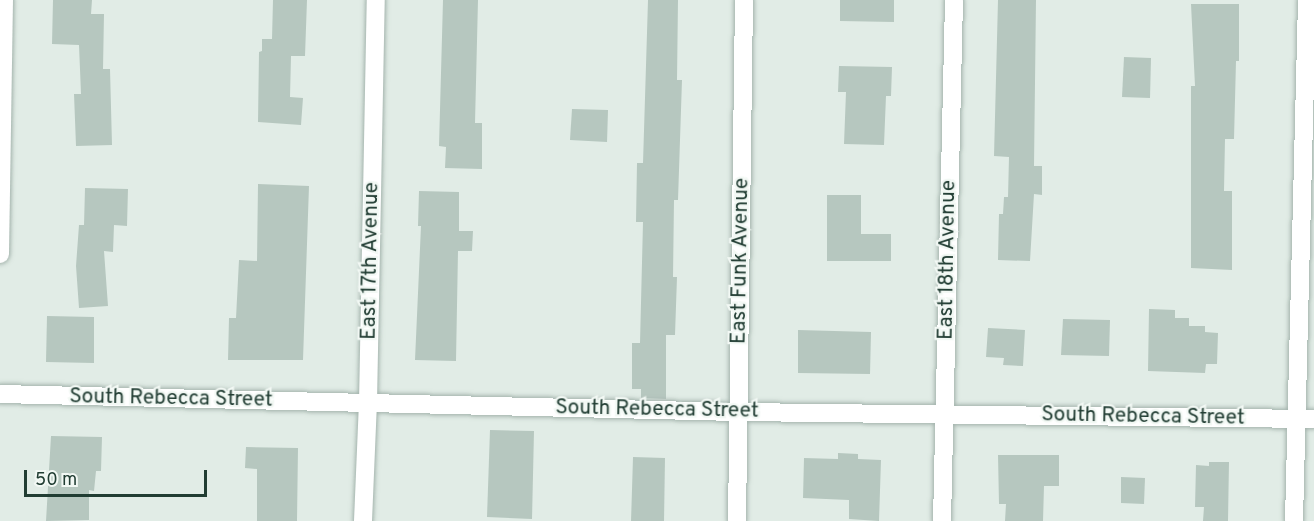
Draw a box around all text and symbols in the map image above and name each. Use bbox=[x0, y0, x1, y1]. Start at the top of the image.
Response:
street label: East Funk Avenue bbox=[727, 177, 755, 345]
street label: East 18th Avenue bbox=[934, 179, 962, 341]
street label: East 17th Avenue bbox=[357, 181, 385, 341]
street label: South Rebecca Street bbox=[69, 385, 273, 413]
street label: South Rebecca Street bbox=[555, 396, 759, 424]
street label: South Rebecca Street bbox=[1041, 403, 1245, 431]
scale bar bbox=[27, 458, 210, 496]
text: 50 m bbox=[35, 469, 77, 492]

